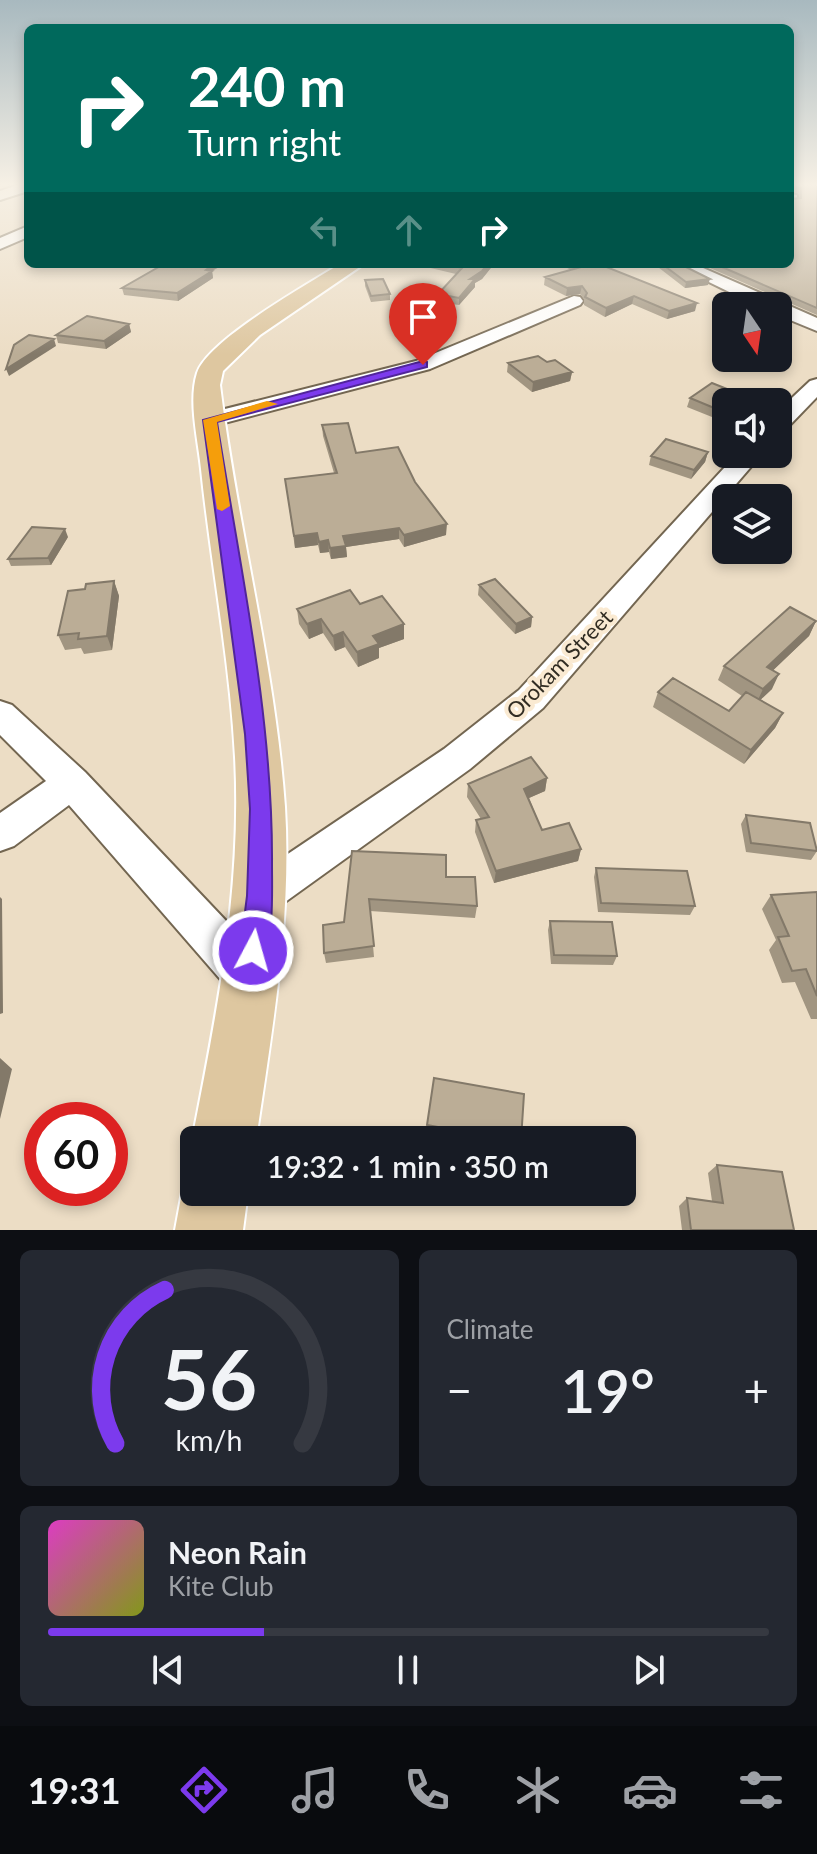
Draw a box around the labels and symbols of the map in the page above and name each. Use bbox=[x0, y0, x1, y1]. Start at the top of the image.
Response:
pin bbox=[389, 283, 457, 365]
north arrow bbox=[712, 292, 792, 372]
street label: Orokam Street bbox=[500, 604, 618, 724]
position arrow bbox=[211, 909, 295, 993]
speed limit sign: 60 bbox=[24, 1102, 128, 1206]

